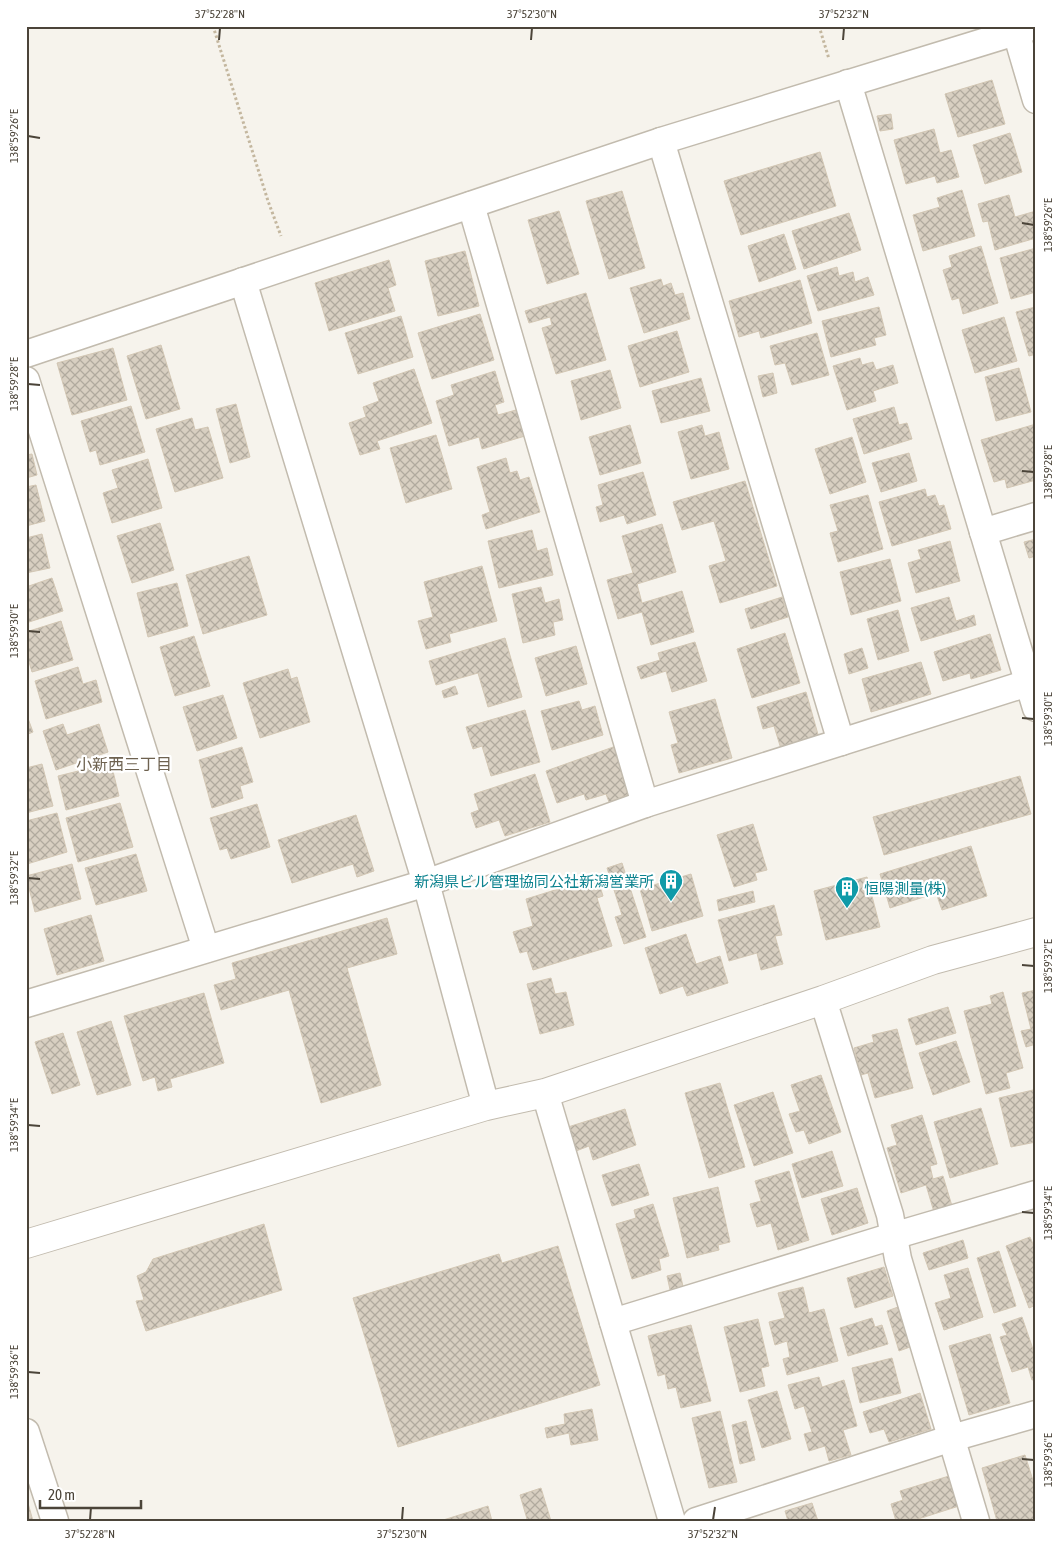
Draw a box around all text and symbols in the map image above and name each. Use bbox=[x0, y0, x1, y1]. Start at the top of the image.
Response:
text: 37°52'28"N bbox=[195, 7, 245, 21]
text: 37°52'30"N bbox=[507, 7, 557, 21]
text: 37°52'32"N bbox=[819, 7, 869, 21]
text: 138°59'26"E bbox=[7, 109, 21, 163]
text: 138°59'26"E bbox=[1041, 198, 1055, 252]
text: 138°59'28"E bbox=[7, 357, 21, 411]
text: 138°59'28"E bbox=[1041, 445, 1055, 499]
text: 138°59'30"E bbox=[7, 604, 21, 658]
text: 138°59'30"E bbox=[1041, 692, 1055, 746]
district label: 小新西三丁目 bbox=[76, 755, 172, 773]
text: 138°59'32"E bbox=[7, 851, 21, 905]
building icon: 新潟県ビル管理協同公社新潟営業所 bbox=[658, 868, 684, 902]
place label: 新潟県ビル管理協同公社新潟営業所 bbox=[414, 873, 654, 890]
building icon: 恒陽測量(株) bbox=[834, 875, 860, 909]
place label: 恒陽測量(株) bbox=[864, 880, 946, 897]
text: 138°59'32"E bbox=[1041, 939, 1055, 993]
text: 138°59'34"E bbox=[7, 1098, 21, 1152]
text: 138°59'34"E bbox=[1041, 1186, 1055, 1240]
text: 138°59'36"E bbox=[7, 1345, 21, 1399]
text: 138°59'36"E bbox=[1041, 1433, 1055, 1487]
scale bar bbox=[40, 1477, 141, 1509]
text: 20 m bbox=[48, 1486, 75, 1503]
text: 37°52'28"N bbox=[65, 1527, 115, 1541]
text: 37°52'30"N bbox=[377, 1527, 427, 1541]
text: 37°52'32"N bbox=[688, 1527, 738, 1541]

